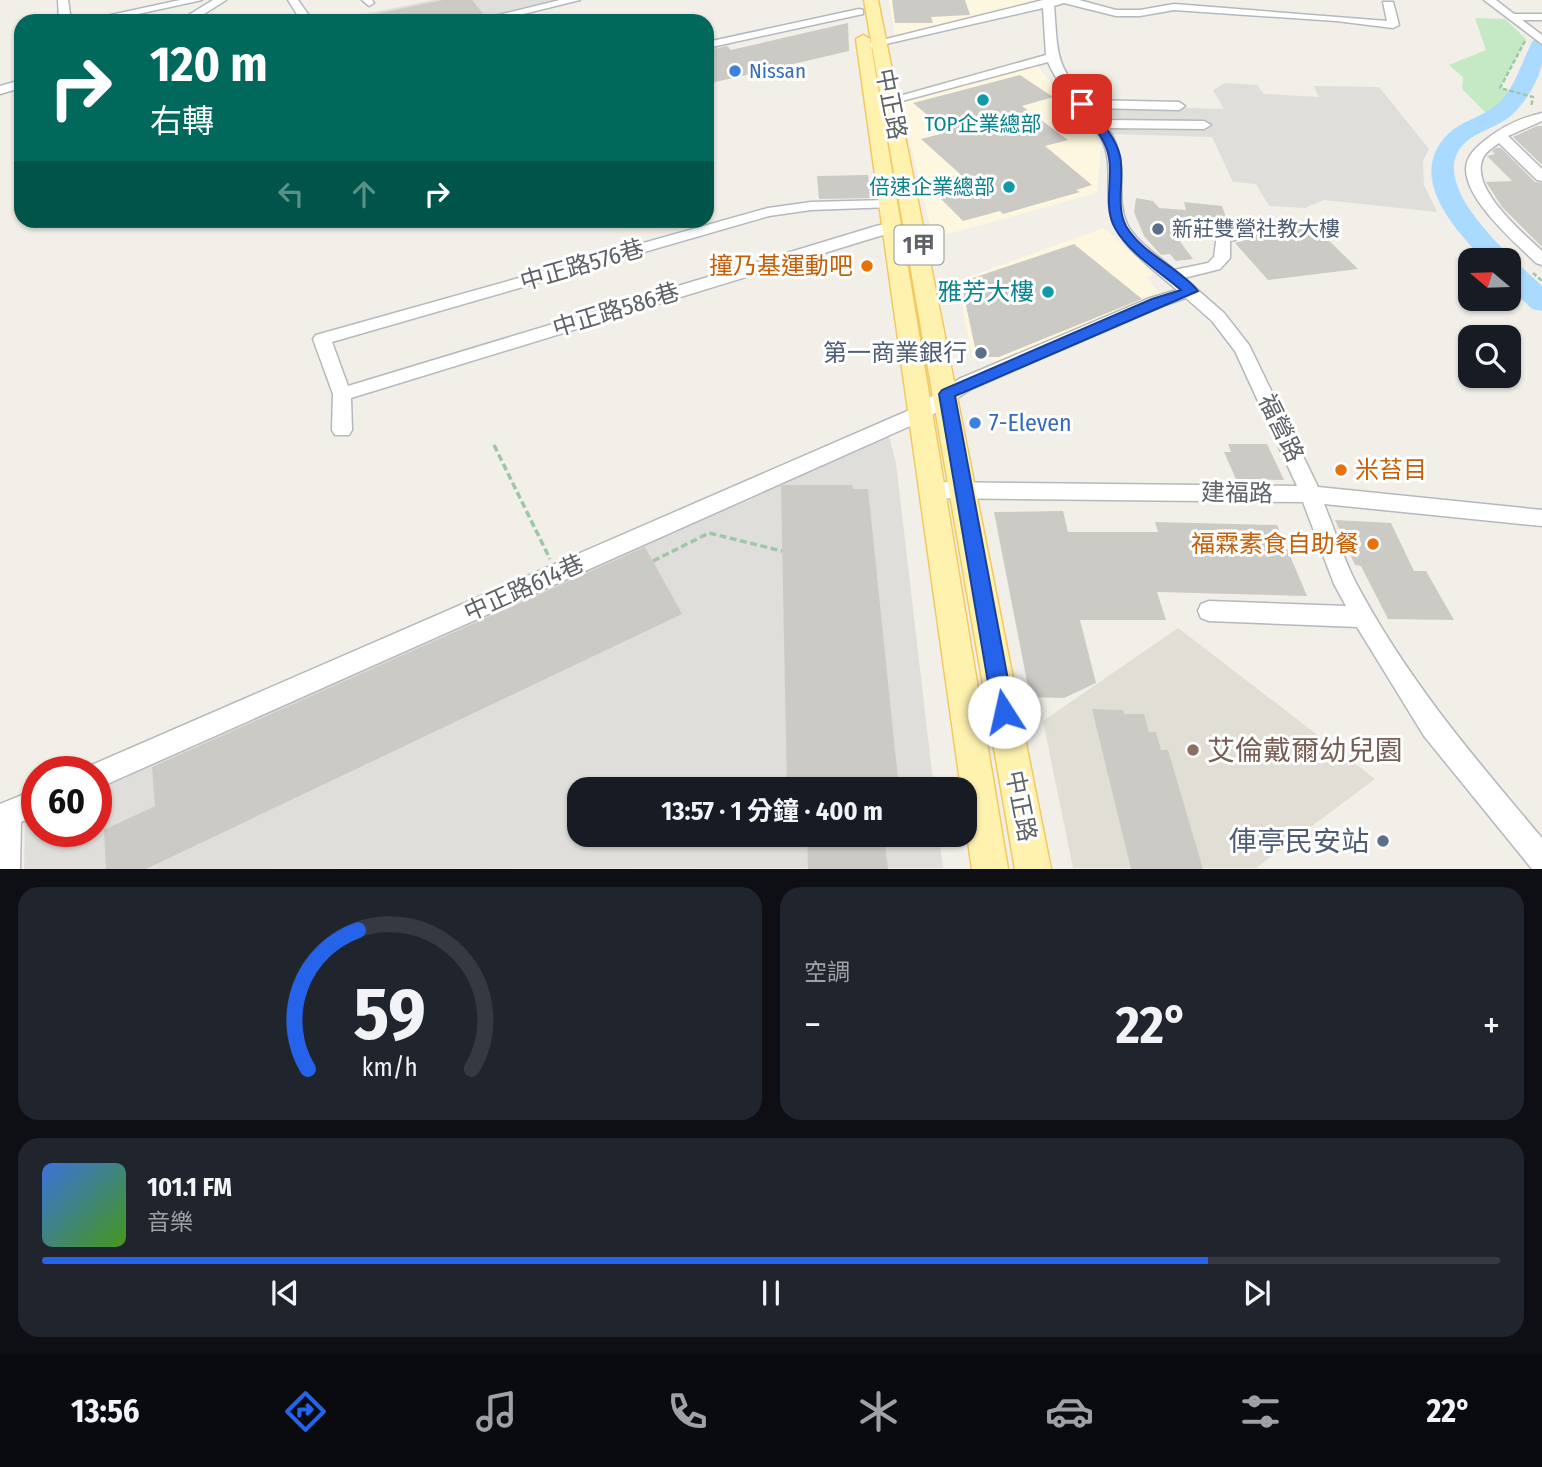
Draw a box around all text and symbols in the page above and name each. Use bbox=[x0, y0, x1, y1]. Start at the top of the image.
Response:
text: 120 m bbox=[150, 35, 268, 94]
icon: right bbox=[35, 42, 126, 133]
place label: Nissan bbox=[749, 58, 806, 84]
marker: Nissan bbox=[727, 63, 743, 79]
street label: 中正路 bbox=[870, 66, 912, 142]
pin bbox=[1052, 74, 1112, 134]
icon: arrive bbox=[1063, 85, 1101, 123]
marker: TOP企業總部 bbox=[975, 92, 991, 108]
text: 右轉 bbox=[150, 102, 214, 140]
place label: TOP企業總部 bbox=[924, 111, 1042, 137]
place label: 倍速企業總部 bbox=[869, 174, 995, 200]
icon: left bbox=[272, 175, 310, 213]
icon: ahead bbox=[345, 175, 383, 213]
icon: right bbox=[418, 175, 456, 213]
marker: 倍速企業總部 bbox=[1001, 179, 1017, 195]
place label: 新莊雙營社教大樓 bbox=[1172, 216, 1340, 242]
marker: 新莊雙營社教大樓 bbox=[1150, 221, 1166, 237]
road number: 1甲 bbox=[894, 226, 944, 264]
street label: 中正路576巷 bbox=[517, 234, 647, 296]
north arrow bbox=[1458, 248, 1521, 312]
map controls bbox=[1458, 248, 1521, 388]
place label: 撞乃基運動吧 bbox=[709, 252, 853, 280]
marker: 撞乃基運動吧 bbox=[859, 258, 875, 274]
street label: 中正路586巷 bbox=[549, 277, 683, 343]
place label: 雅芳大樓 bbox=[938, 278, 1034, 306]
marker: 雅芳大樓 bbox=[1040, 284, 1056, 300]
button: search bbox=[1458, 325, 1521, 388]
place label: 第一商業銀行 bbox=[823, 339, 967, 367]
marker: 第一商業銀行 bbox=[973, 345, 989, 361]
street label: 福營路 bbox=[1253, 390, 1309, 466]
place label: 7-Eleven bbox=[989, 409, 1072, 437]
marker: 7-Eleven bbox=[967, 415, 983, 431]
place label: 米苔目 bbox=[1355, 456, 1427, 484]
marker: 米苔目 bbox=[1333, 462, 1349, 478]
street label: 建福路 bbox=[1201, 478, 1273, 508]
place label: 福霖素食自助餐 bbox=[1191, 530, 1359, 558]
marker: 福霖素食自助餐 bbox=[1365, 536, 1381, 552]
street label: 中正路614巷 bbox=[460, 549, 588, 627]
position arrow bbox=[967, 675, 1041, 749]
place label: 艾倫戴爾幼兒園 bbox=[1207, 734, 1403, 767]
marker: 艾倫戴爾幼兒園 bbox=[1185, 742, 1201, 758]
speed limit sign: 60 bbox=[21, 756, 112, 847]
street label: 中正路 bbox=[1000, 768, 1042, 844]
text: 13:57 · 1 分鐘 · 400 m bbox=[661, 796, 883, 827]
place label: 俥亭民安站 bbox=[1229, 825, 1369, 858]
marker: 俥亭民安站 bbox=[1375, 833, 1391, 849]
text: 空調 bbox=[804, 958, 850, 986]
text: 59 bbox=[354, 972, 426, 1059]
text: 22° bbox=[1116, 994, 1188, 1057]
text: − bbox=[804, 1002, 821, 1048]
text: + bbox=[1483, 1002, 1500, 1048]
text: km/h bbox=[362, 1053, 418, 1083]
text: 101.1 FM bbox=[147, 1172, 232, 1203]
text: 音樂 bbox=[147, 1208, 193, 1236]
icon: previous bbox=[266, 1274, 304, 1312]
icon: pause bbox=[752, 1274, 790, 1312]
icon: next bbox=[1238, 1274, 1276, 1312]
icon: directions bbox=[281, 1387, 330, 1436]
icon: music bbox=[472, 1387, 521, 1436]
icon: phone bbox=[663, 1387, 712, 1436]
icon: climate bbox=[854, 1387, 903, 1436]
icon: car bbox=[1045, 1387, 1094, 1436]
icon: filters bbox=[1236, 1387, 1285, 1436]
text: 13:56 bbox=[71, 1392, 140, 1430]
text: 22° bbox=[1426, 1392, 1471, 1430]

